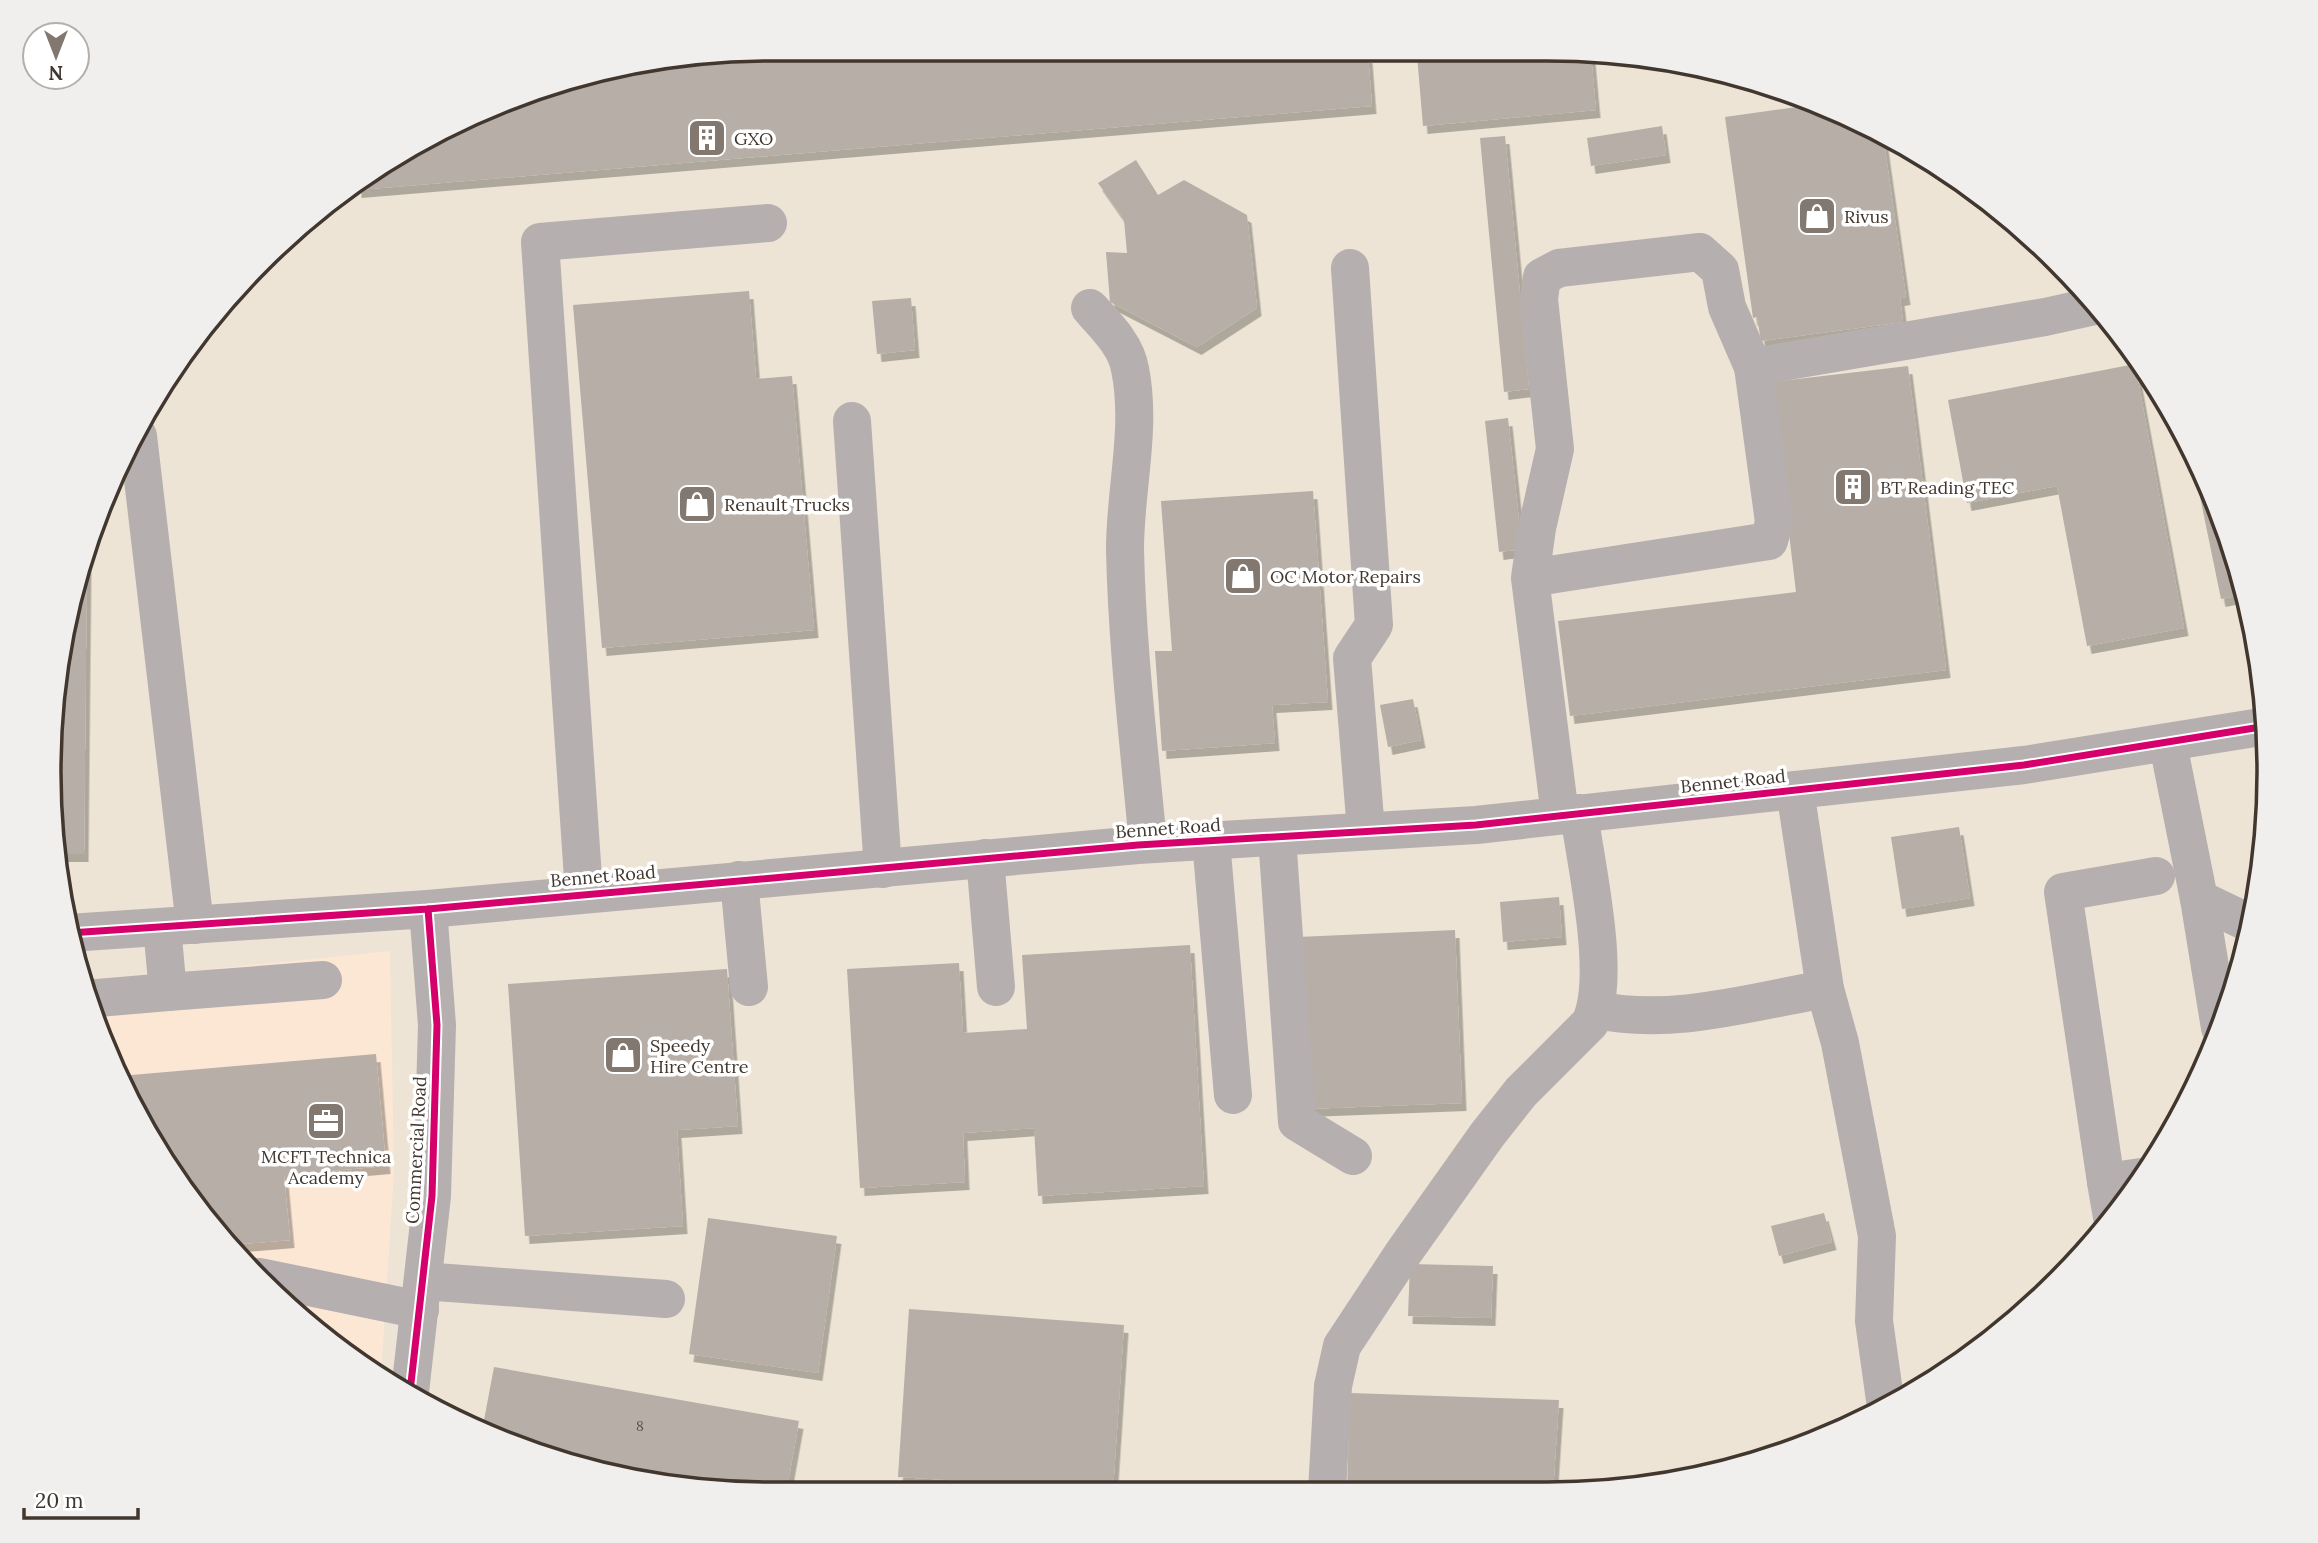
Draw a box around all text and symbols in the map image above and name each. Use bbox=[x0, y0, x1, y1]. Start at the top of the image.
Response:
north arrow bbox=[21, 21, 91, 91]
text: N bbox=[48, 61, 63, 85]
building icon: GXO bbox=[686, 117, 728, 159]
place label: GXO bbox=[734, 127, 773, 150]
shop icon: Rivus bbox=[1796, 195, 1838, 237]
place label: Rivus bbox=[1844, 205, 1889, 228]
building icon: BT Reading TEC bbox=[1832, 466, 1874, 508]
place label: BT Reading TEC bbox=[1880, 476, 2015, 499]
shop icon: Renault Trucks bbox=[676, 483, 718, 525]
place label: Renault Trucks bbox=[724, 493, 850, 516]
shop icon: OC Motor Repairs bbox=[1222, 555, 1264, 597]
place label: OC Motor Repairs bbox=[1270, 565, 1421, 588]
street label: Bennet Road bbox=[1679, 764, 1787, 798]
street label: Bennet Road bbox=[1114, 813, 1222, 843]
street label: Bennet Road bbox=[549, 860, 657, 892]
shop icon: Speedy Hire Centre bbox=[602, 1034, 644, 1076]
place label: Speedy Hire Centre bbox=[650, 1034, 749, 1078]
street label: Commercial Road bbox=[401, 1075, 431, 1225]
office icon: MCFT Technica Academy bbox=[305, 1100, 347, 1142]
place label: MCFT Technica Academy bbox=[261, 1145, 391, 1189]
house number: 8 bbox=[636, 1417, 644, 1435]
scale bar bbox=[24, 1476, 138, 1520]
text: 20 m bbox=[35, 1487, 84, 1514]

